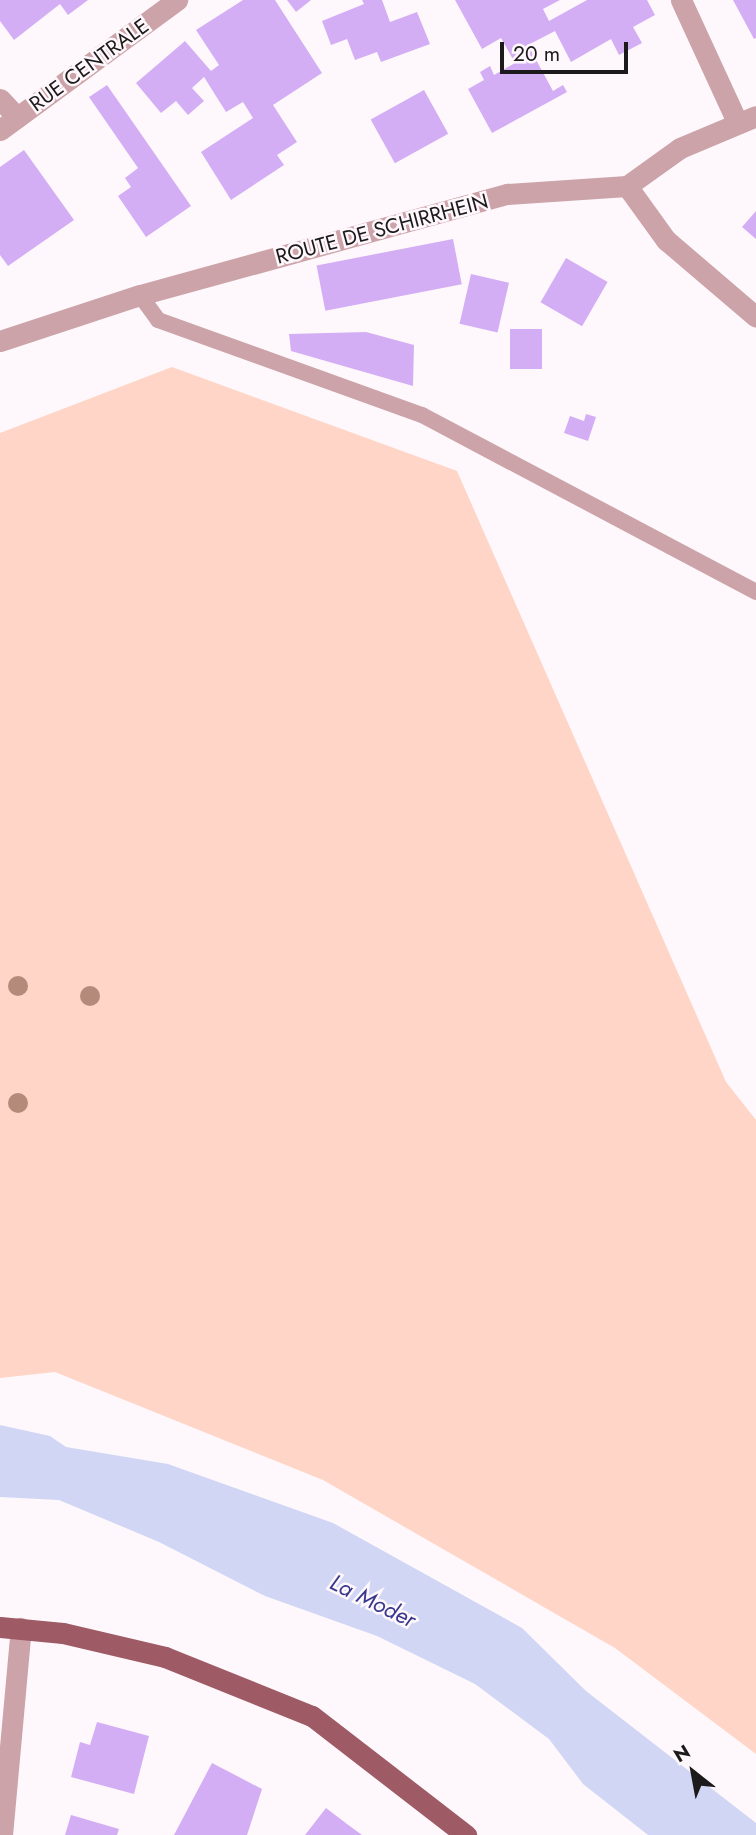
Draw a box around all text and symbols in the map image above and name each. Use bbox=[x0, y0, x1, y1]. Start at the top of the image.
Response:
street label: RUE CENTRALE bbox=[24, 13, 154, 117]
scale bar bbox=[504, 28, 632, 72]
text: 20 m bbox=[513, 39, 560, 69]
street label: ROUTE DE SCHIRRHEIN bbox=[273, 189, 491, 269]
water label: La Moder bbox=[326, 1568, 420, 1634]
north arrow bbox=[658, 1737, 728, 1807]
text: N bbox=[669, 1738, 695, 1769]

